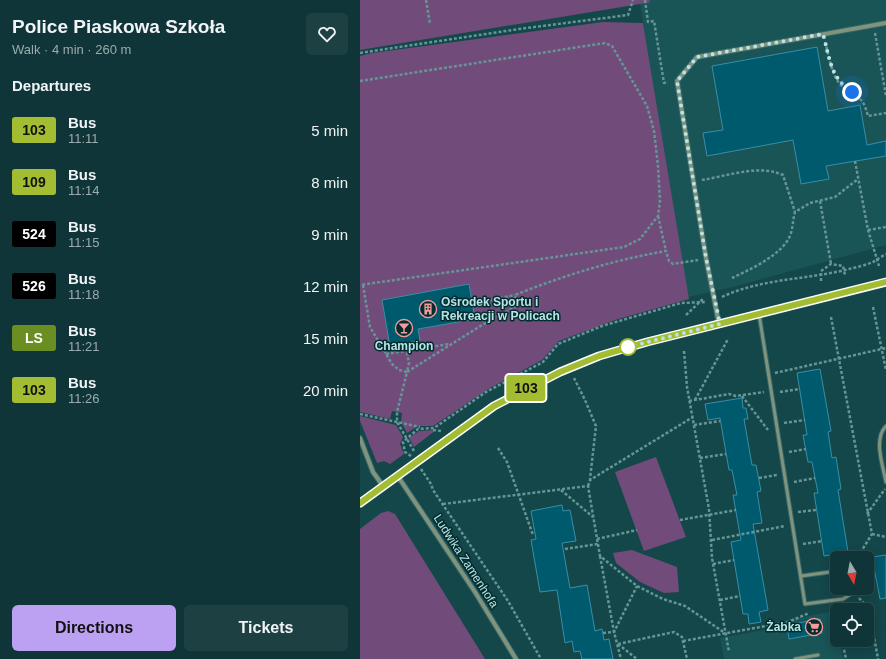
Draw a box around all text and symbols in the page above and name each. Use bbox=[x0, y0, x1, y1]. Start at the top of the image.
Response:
button: heart bbox=[306, 13, 348, 55]
text: Police Piaskowa Szkoła bbox=[12, 16, 225, 37]
text: Walk · 4 min · 260 m bbox=[12, 42, 131, 57]
text: Departures bbox=[12, 77, 91, 94]
your location bbox=[842, 82, 862, 102]
text: Bus bbox=[68, 114, 96, 131]
text: 103 bbox=[22, 122, 46, 138]
text: 5 min bbox=[311, 122, 348, 139]
text: 11:11 bbox=[68, 131, 99, 146]
text: Bus bbox=[68, 166, 96, 183]
text: 109 bbox=[22, 174, 46, 190]
text: 8 min bbox=[311, 174, 348, 191]
text: 11:14 bbox=[68, 183, 100, 198]
text: Bus bbox=[68, 218, 96, 235]
text: 524 bbox=[22, 226, 46, 242]
text: 9 min bbox=[311, 226, 348, 243]
text: 11:15 bbox=[68, 235, 100, 250]
text: Bus bbox=[68, 270, 96, 287]
text: 526 bbox=[22, 278, 46, 294]
text: 12 min bbox=[303, 278, 348, 295]
text: 11:18 bbox=[68, 287, 100, 302]
place label: Ośrodek Sportu i Rekreacji w Policach bbox=[441, 295, 560, 323]
building icon: Ośrodek Sportu i Rekreacji w Policach bbox=[418, 299, 438, 319]
bar icon: Champion bbox=[394, 318, 414, 338]
text: Bus bbox=[68, 322, 96, 339]
text: LS bbox=[25, 330, 43, 346]
text: 15 min bbox=[303, 330, 348, 347]
unlabelled marker bbox=[619, 338, 637, 356]
text: 11:21 bbox=[68, 339, 100, 354]
place label: Champion bbox=[375, 339, 433, 353]
text: Bus bbox=[68, 374, 96, 391]
line badge: 103 bbox=[503, 375, 549, 401]
text: 103 bbox=[514, 380, 538, 396]
text: 103 bbox=[22, 382, 46, 398]
text: 20 min bbox=[303, 382, 348, 399]
text: 11:26 bbox=[68, 391, 100, 406]
street label: Ludwika Zamenhofa bbox=[431, 512, 501, 610]
north arrow bbox=[830, 551, 874, 595]
map controls bbox=[830, 551, 874, 647]
button: locate bbox=[830, 603, 874, 647]
button: Directions bbox=[12, 605, 176, 651]
button: Tickets bbox=[184, 605, 348, 651]
supermarket icon: Żabka bbox=[804, 617, 824, 637]
place label: Żabka bbox=[766, 619, 801, 634]

